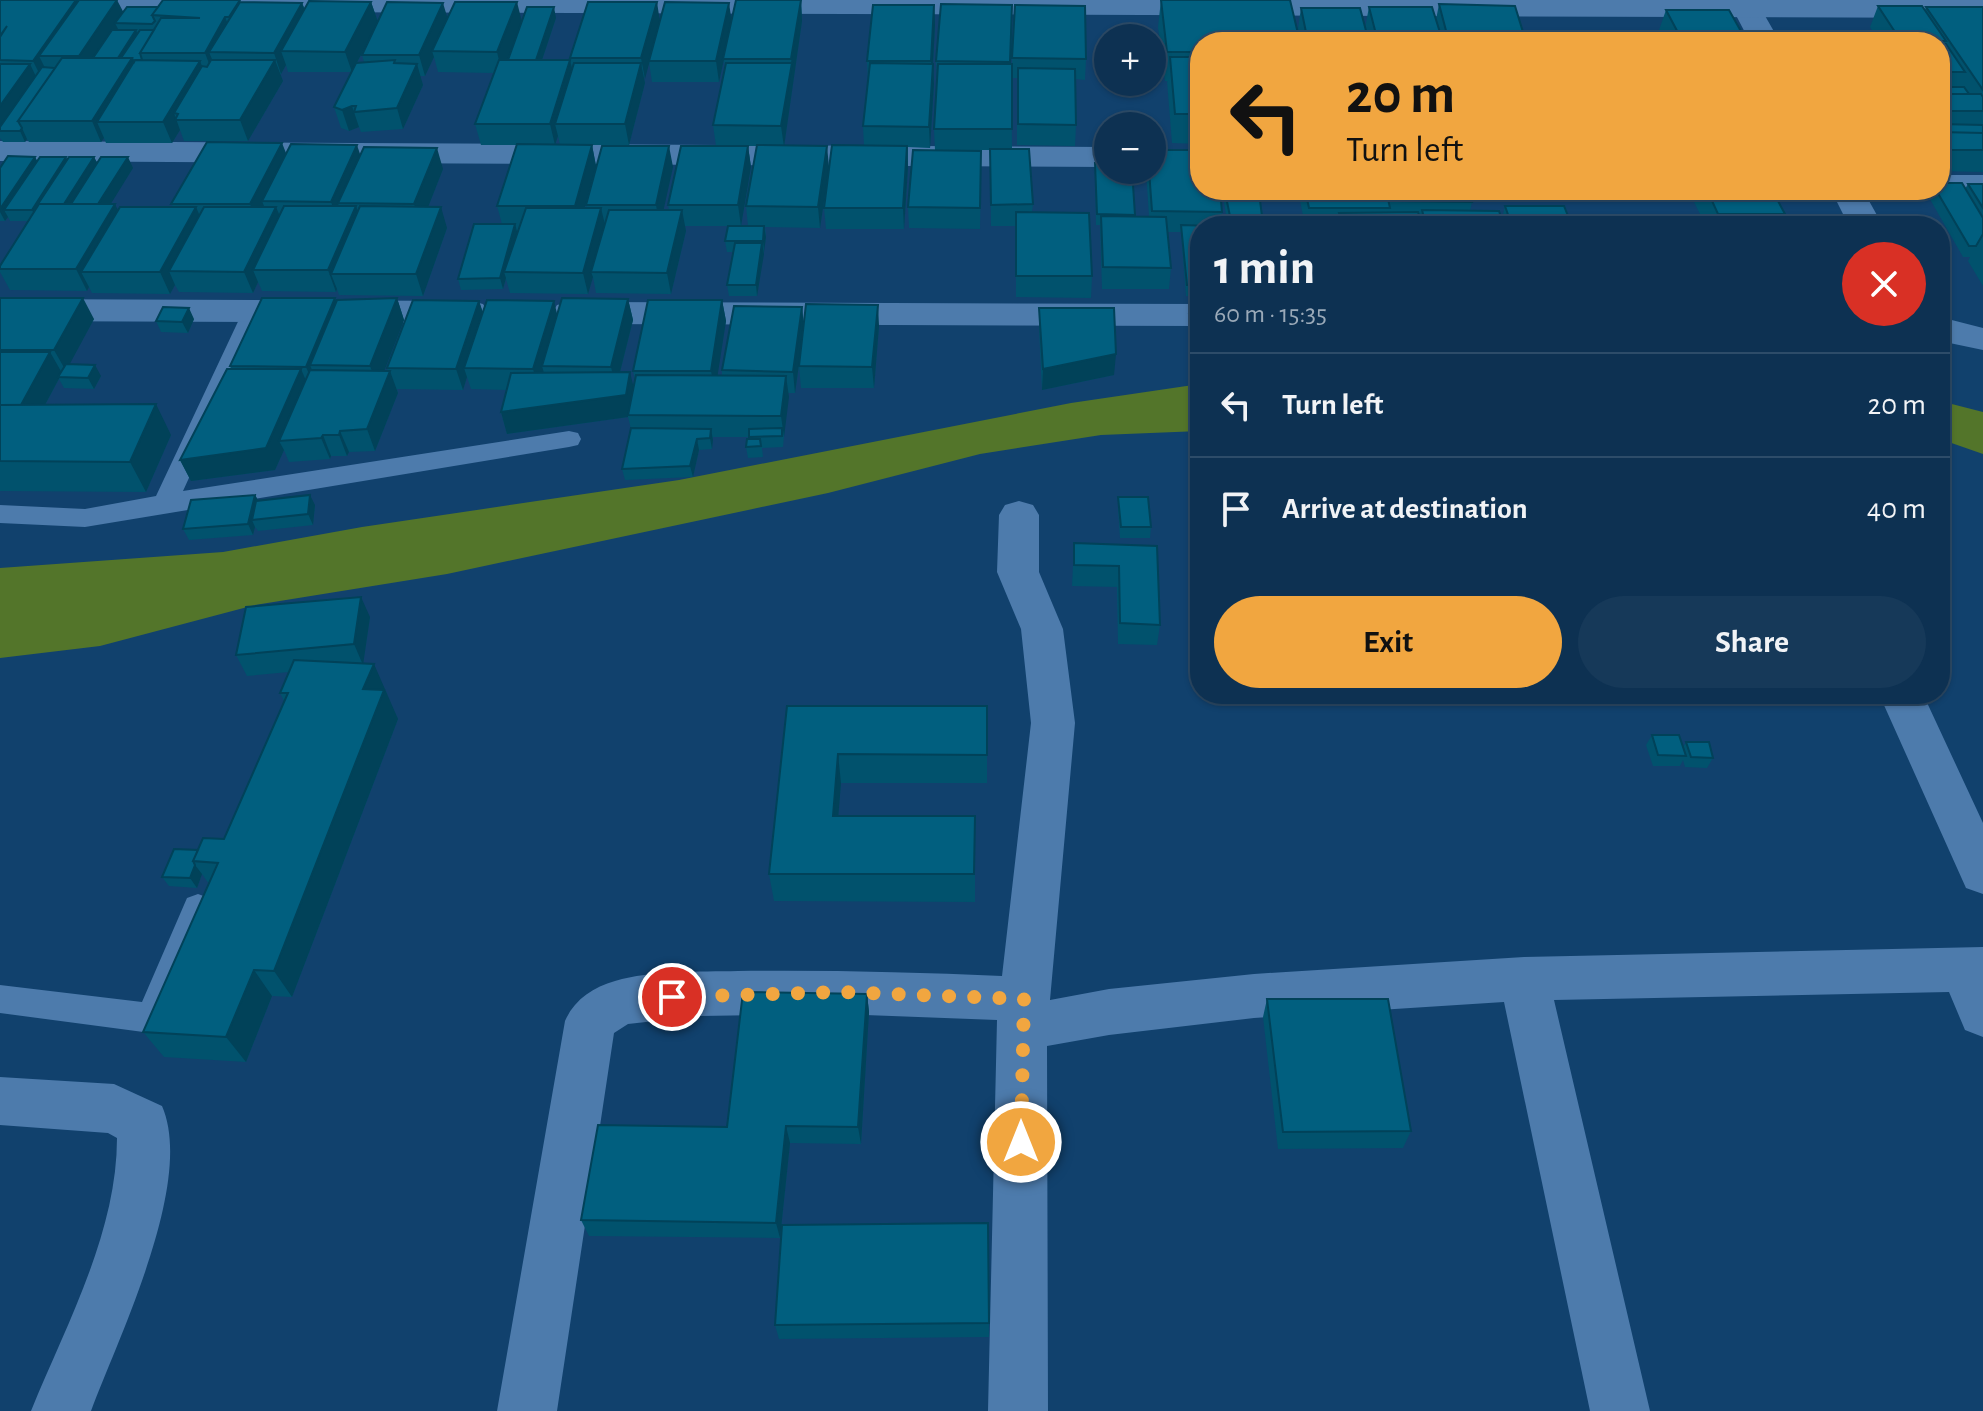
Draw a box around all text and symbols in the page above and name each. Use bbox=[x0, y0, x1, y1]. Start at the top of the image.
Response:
map controls bbox=[1094, 24, 1166, 184]
button: + bbox=[1094, 24, 1166, 96]
icon: left bbox=[1214, 64, 1318, 168]
text: 20 m bbox=[1346, 67, 1455, 123]
button: − bbox=[1094, 112, 1166, 184]
text: Turn left bbox=[1346, 132, 1463, 168]
button: close bbox=[1842, 242, 1926, 326]
text: 1 min bbox=[1214, 245, 1315, 293]
text: 60 m · 15:35 bbox=[1214, 301, 1327, 327]
icon: left bbox=[1214, 383, 1258, 427]
text: Turn left bbox=[1282, 390, 1383, 420]
text: 20 m bbox=[1868, 390, 1926, 420]
icon: arrive bbox=[1214, 487, 1258, 531]
text: Arrive at destination bbox=[1282, 494, 1528, 524]
text: 40 m bbox=[1867, 494, 1926, 524]
button: Exit bbox=[1214, 596, 1562, 688]
button: Share bbox=[1578, 596, 1926, 688]
pin bbox=[638, 963, 706, 1031]
icon: arrive bbox=[650, 975, 694, 1019]
position arrow bbox=[979, 1100, 1063, 1184]

